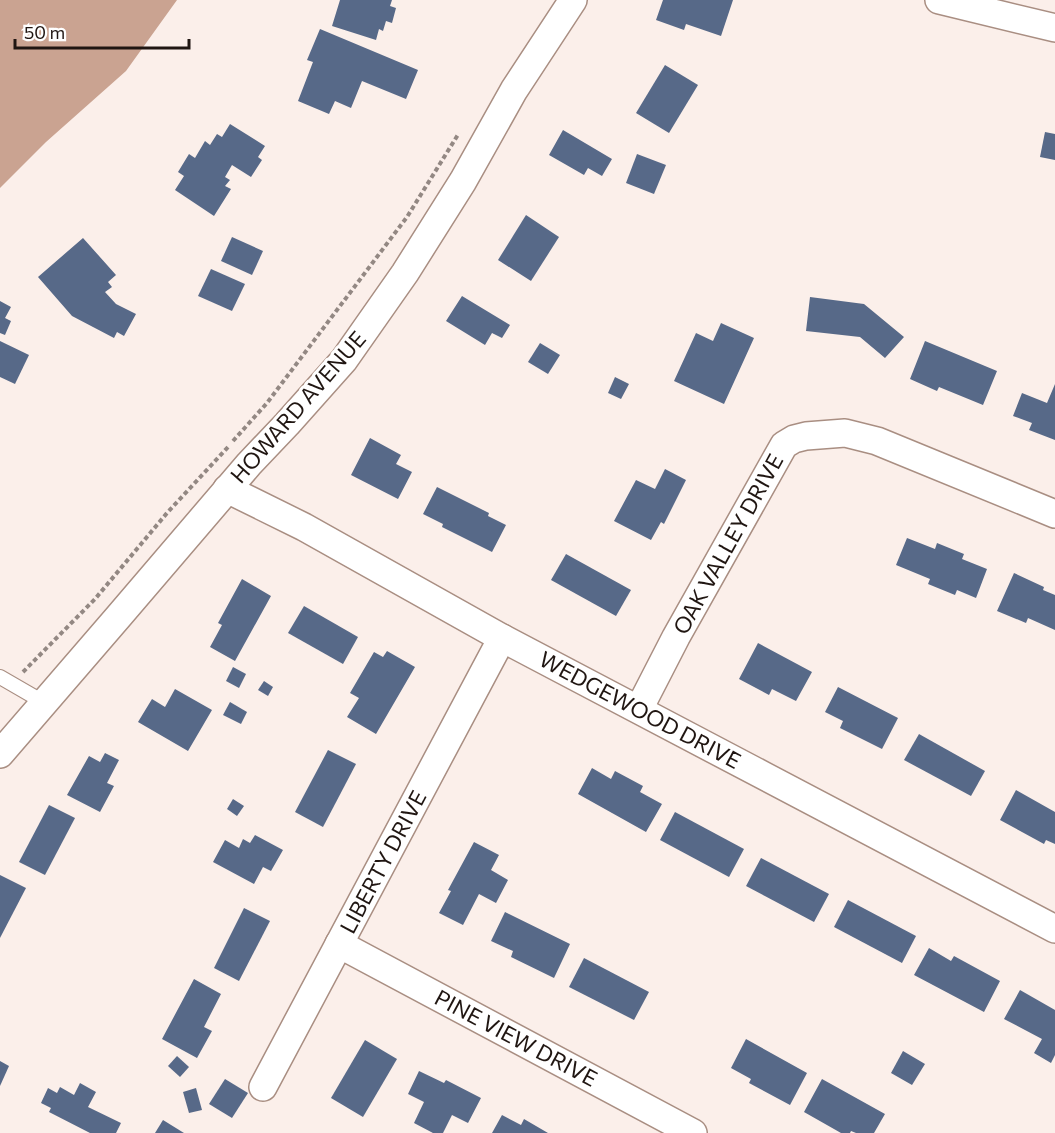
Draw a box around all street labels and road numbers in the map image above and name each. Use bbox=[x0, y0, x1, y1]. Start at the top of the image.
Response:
street label: HOWARD AVENUE bbox=[224, 325, 371, 488]
street label: OAK VALLEY DRIVE bbox=[667, 449, 788, 639]
street label: WEDGEWOOD DRIVE bbox=[535, 645, 746, 774]
street label: LIBERTY DRIVE bbox=[333, 786, 432, 938]
street label: PINE VIEW DRIVE bbox=[430, 983, 602, 1092]

